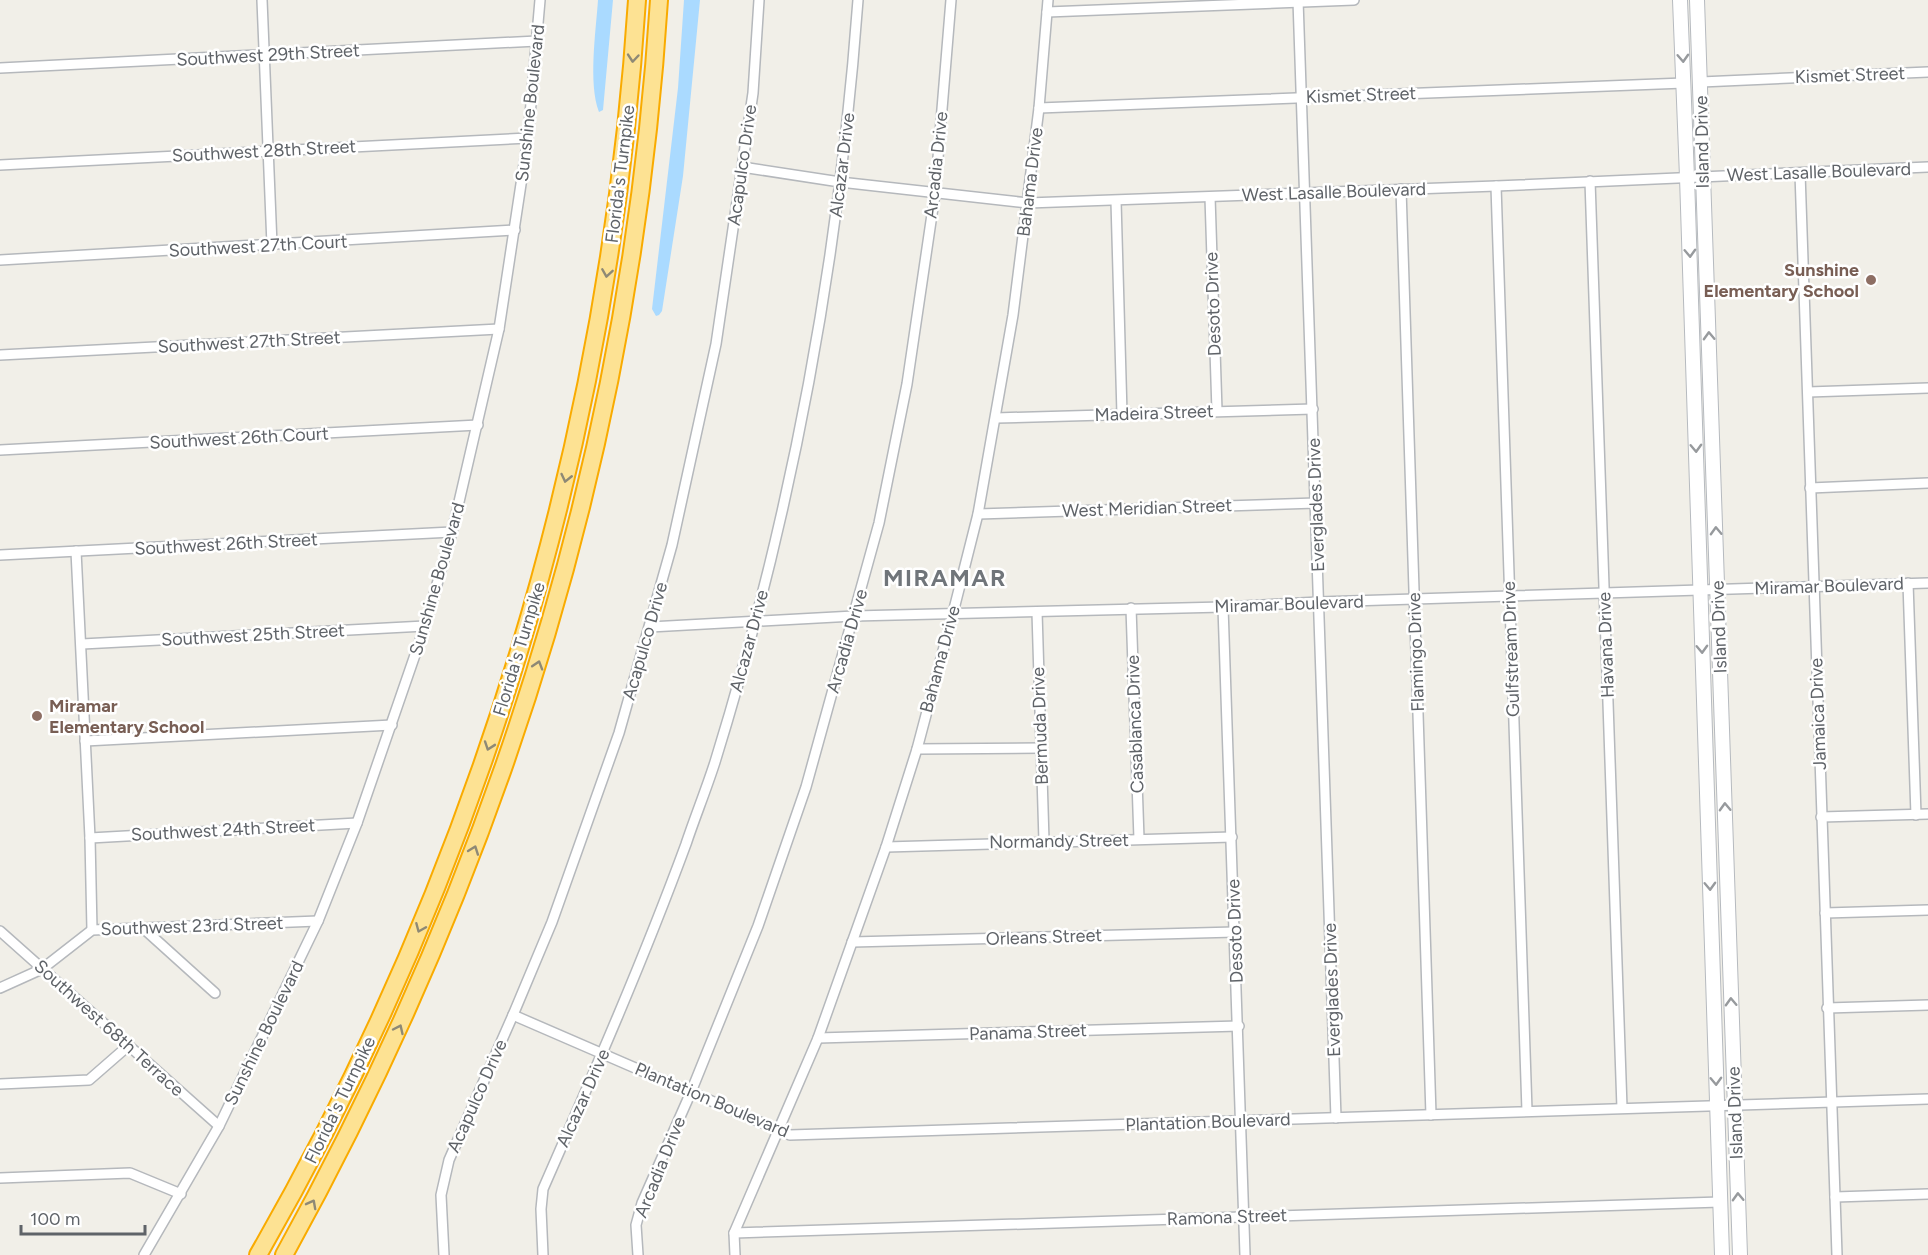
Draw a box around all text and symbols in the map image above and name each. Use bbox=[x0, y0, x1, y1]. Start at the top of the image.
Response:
street label: Sunshine Boulevard bbox=[511, 23, 549, 183]
street label: Southwest 29th Street bbox=[176, 39, 360, 71]
one-way arrow bbox=[627, 54, 640, 63]
one-way arrow bbox=[1676, 54, 1689, 63]
street label: Kismet Street bbox=[1794, 62, 1906, 88]
street label: Kismet Street bbox=[1305, 82, 1417, 108]
street label: Island Drive bbox=[1690, 95, 1714, 189]
street label: Florida's Turnpike bbox=[601, 103, 639, 244]
street label: Acapulco Drive bbox=[723, 103, 761, 227]
street label: Arcadia Drive bbox=[919, 110, 953, 219]
street label: Alcazar Drive bbox=[825, 111, 859, 219]
street label: Bahama Drive bbox=[1012, 126, 1048, 238]
street label: Southwest 28th Street bbox=[171, 135, 357, 167]
street label: West Lasalle Boulevard bbox=[1727, 158, 1911, 186]
street label: West Lasalle Boulevard bbox=[1242, 178, 1426, 206]
street label: Southwest 27th Court bbox=[168, 230, 348, 262]
one-way arrow bbox=[1684, 249, 1696, 258]
street label: Desoto Drive bbox=[1200, 251, 1226, 357]
place label: Sunshine Elementary School bbox=[1704, 259, 1859, 302]
one-way arrow bbox=[601, 268, 613, 277]
marker: Sunshine Elementary School bbox=[1864, 273, 1878, 287]
street label: Southwest 27th Street bbox=[157, 326, 341, 358]
one-way arrow bbox=[1702, 332, 1715, 341]
street label: Madeira Street bbox=[1094, 400, 1214, 426]
street label: Southwest 26th Court bbox=[149, 422, 329, 454]
street label: Everglades Drive bbox=[1303, 437, 1329, 572]
one-way arrow bbox=[1690, 444, 1702, 453]
one-way arrow bbox=[560, 473, 573, 483]
street label: West Meridian Street bbox=[1062, 494, 1233, 522]
street label: Sunshine Boulevard bbox=[405, 500, 469, 658]
one-way arrow bbox=[1710, 527, 1722, 536]
street label: Southwest 26th Street bbox=[134, 528, 318, 560]
district label: MIRAMAR bbox=[883, 563, 1007, 592]
street label: Miramar Boulevard bbox=[1754, 572, 1904, 600]
street label: Florida's Turnpike bbox=[488, 579, 550, 719]
street label: Acapulco Drive bbox=[618, 579, 672, 703]
street label: Gulfstream Drive bbox=[1498, 580, 1524, 717]
street label: Island Drive bbox=[1706, 580, 1732, 674]
street label: Arcadia Drive bbox=[822, 586, 872, 696]
street label: Alcazar Drive bbox=[725, 587, 773, 695]
street label: Miramar Boulevard bbox=[1214, 590, 1364, 618]
street label: Havana Drive bbox=[1593, 591, 1619, 698]
street label: Flamingo Drive bbox=[1403, 592, 1429, 712]
street label: Bahama Drive bbox=[915, 603, 965, 715]
street label: Southwest 25th Street bbox=[161, 619, 346, 651]
one-way arrow bbox=[1696, 644, 1708, 653]
street label: Casablanca Drive bbox=[1122, 654, 1148, 794]
street label: Jamaica Drive bbox=[1805, 657, 1831, 770]
one-way arrow bbox=[530, 660, 543, 671]
street label: Bermuda Drive bbox=[1027, 666, 1053, 785]
place label: Miramar Elementary School bbox=[49, 695, 204, 738]
marker: Miramar Elementary School bbox=[30, 709, 44, 723]
one-way arrow bbox=[483, 740, 496, 751]
one-way arrow bbox=[1719, 802, 1731, 811]
street label: Southwest 24th Street bbox=[130, 814, 316, 846]
street label: Normandy Street bbox=[989, 829, 1129, 853]
one-way arrow bbox=[467, 845, 480, 855]
street label: Desoto Drive bbox=[1222, 878, 1248, 984]
one-way arrow bbox=[1704, 881, 1716, 890]
street label: Southwest 23rd Street bbox=[100, 912, 284, 940]
one-way arrow bbox=[415, 922, 427, 933]
street label: Everglades Drive bbox=[1319, 922, 1345, 1057]
street label: Orleans Street bbox=[985, 924, 1103, 950]
street label: Southwest 68th Terrace bbox=[30, 955, 188, 1101]
street label: Sunshine Boulevard bbox=[219, 957, 309, 1109]
one-way arrow bbox=[1725, 997, 1738, 1006]
street label: Panama Street bbox=[969, 1019, 1088, 1045]
one-way arrow bbox=[392, 1025, 404, 1036]
street label: Florida's Turnpike bbox=[300, 1033, 380, 1167]
street label: Acapulco Drive bbox=[442, 1036, 512, 1156]
street label: Alcazar Drive bbox=[552, 1045, 615, 1151]
street label: Plantation Boulevard bbox=[632, 1058, 792, 1142]
street label: Island Drive bbox=[1722, 1066, 1748, 1160]
one-way arrow bbox=[1710, 1076, 1723, 1085]
street label: Plantation Boulevard bbox=[1125, 1108, 1291, 1136]
street label: Arcadia Drive bbox=[630, 1113, 690, 1221]
one-way arrow bbox=[1731, 1192, 1744, 1201]
scale bar bbox=[21, 1198, 146, 1236]
one-way arrow bbox=[305, 1200, 316, 1210]
street label: Ramona Street bbox=[1167, 1204, 1288, 1230]
text: 100 m bbox=[30, 1208, 80, 1230]

